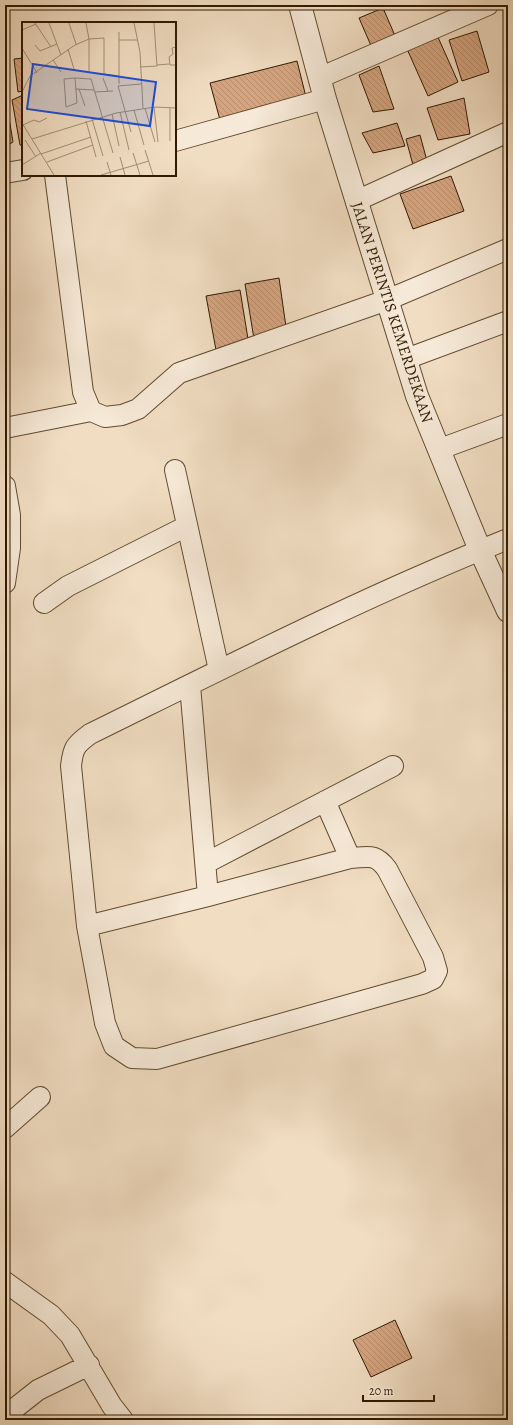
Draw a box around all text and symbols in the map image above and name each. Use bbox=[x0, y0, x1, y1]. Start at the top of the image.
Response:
inset map bbox=[22, 22, 176, 176]
street label: JALAN PERINTIS KEMERDEKAAN bbox=[346, 199, 438, 426]
scale bar bbox=[363, 1377, 434, 1403]
text: 20 m bbox=[369, 1383, 393, 1399]

